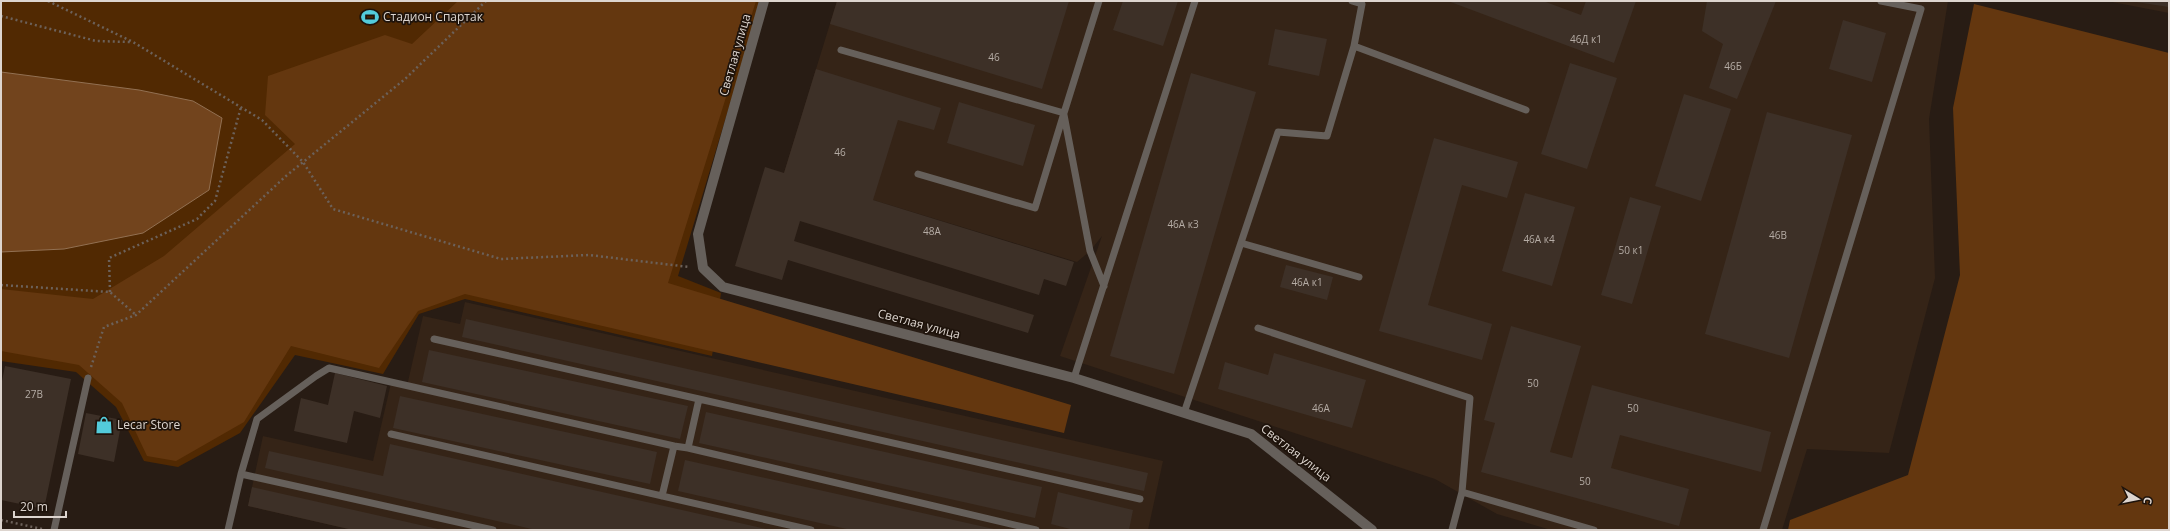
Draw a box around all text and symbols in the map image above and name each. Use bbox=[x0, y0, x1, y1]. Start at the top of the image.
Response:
sports icon: Стадион Спартак bbox=[360, 7, 380, 27]
place label: Стадион Спартак bbox=[383, 8, 484, 25]
street label: Светлая улица bbox=[715, 12, 754, 98]
house number: 46Д к1 bbox=[1570, 32, 1602, 46]
house number: 46 bbox=[988, 50, 1000, 64]
house number: 46Б bbox=[1724, 59, 1742, 73]
house number: 46 bbox=[834, 145, 846, 159]
house number: 46А к3 bbox=[1167, 217, 1199, 231]
house number: 48А bbox=[923, 224, 942, 238]
house number: 46В bbox=[1769, 228, 1787, 242]
house number: 46А к4 bbox=[1523, 232, 1555, 246]
house number: 50 к1 bbox=[1619, 243, 1643, 257]
house number: 46А к1 bbox=[1291, 275, 1323, 289]
street label: Светлая улица bbox=[876, 304, 962, 343]
house number: 50 bbox=[1527, 376, 1539, 390]
house number: 27В bbox=[25, 387, 43, 401]
house number: 46А bbox=[1312, 401, 1331, 415]
house number: 50 bbox=[1627, 401, 1639, 415]
shop icon: Lecar Store bbox=[94, 415, 114, 435]
place label: Lecar Store bbox=[117, 416, 180, 433]
street label: Светлая улица bbox=[1258, 420, 1335, 485]
house number: 50 bbox=[1579, 474, 1591, 488]
north arrow bbox=[2118, 479, 2158, 519]
scale bar bbox=[14, 493, 66, 519]
text: С bbox=[2140, 496, 2156, 506]
text: 20 m bbox=[20, 498, 48, 515]

